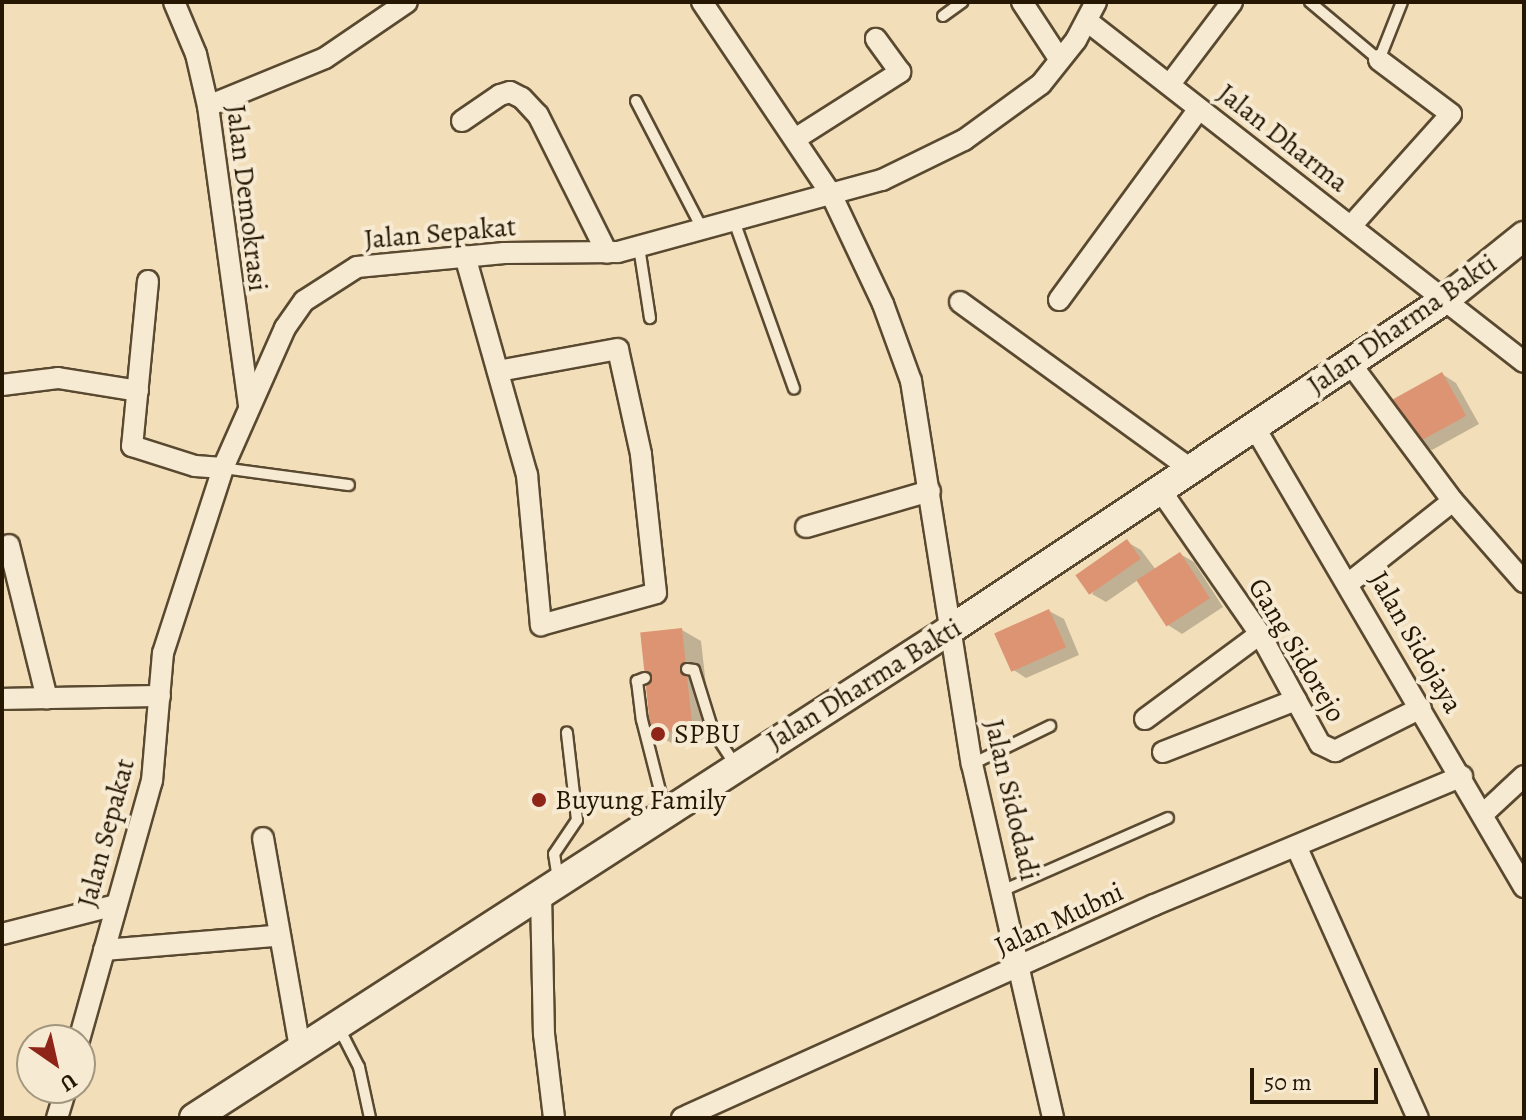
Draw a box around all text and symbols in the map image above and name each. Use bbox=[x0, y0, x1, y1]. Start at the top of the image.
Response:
street label: Jalan Dharma bbox=[1211, 76, 1355, 200]
street label: Jalan Demokrasi bbox=[219, 103, 275, 293]
street label: Jalan Sepakat bbox=[363, 210, 517, 256]
street label: Jalan Dharma Bakti bbox=[1301, 246, 1503, 402]
street label: Jalan Sidojaya bbox=[1362, 565, 1470, 719]
street label: Gang Sidorejo bbox=[1241, 572, 1353, 728]
street label: Jalan Dharma Bakti bbox=[760, 611, 968, 757]
street label: Jalan Sidodadi bbox=[977, 716, 1047, 884]
place label: SPBU bbox=[674, 717, 740, 751]
marker: SPBU bbox=[649, 725, 667, 743]
street label: Jalan Sepakat bbox=[70, 755, 142, 911]
place label: Buyung Family bbox=[555, 783, 726, 817]
marker: Buyung Family bbox=[530, 791, 548, 809]
street label: Jalan Mubni bbox=[989, 875, 1129, 963]
north arrow bbox=[16, 1024, 96, 1104]
scale bar bbox=[1254, 1052, 1382, 1102]
text: U bbox=[54, 1066, 83, 1099]
text: 50 m bbox=[1264, 1066, 1312, 1098]

